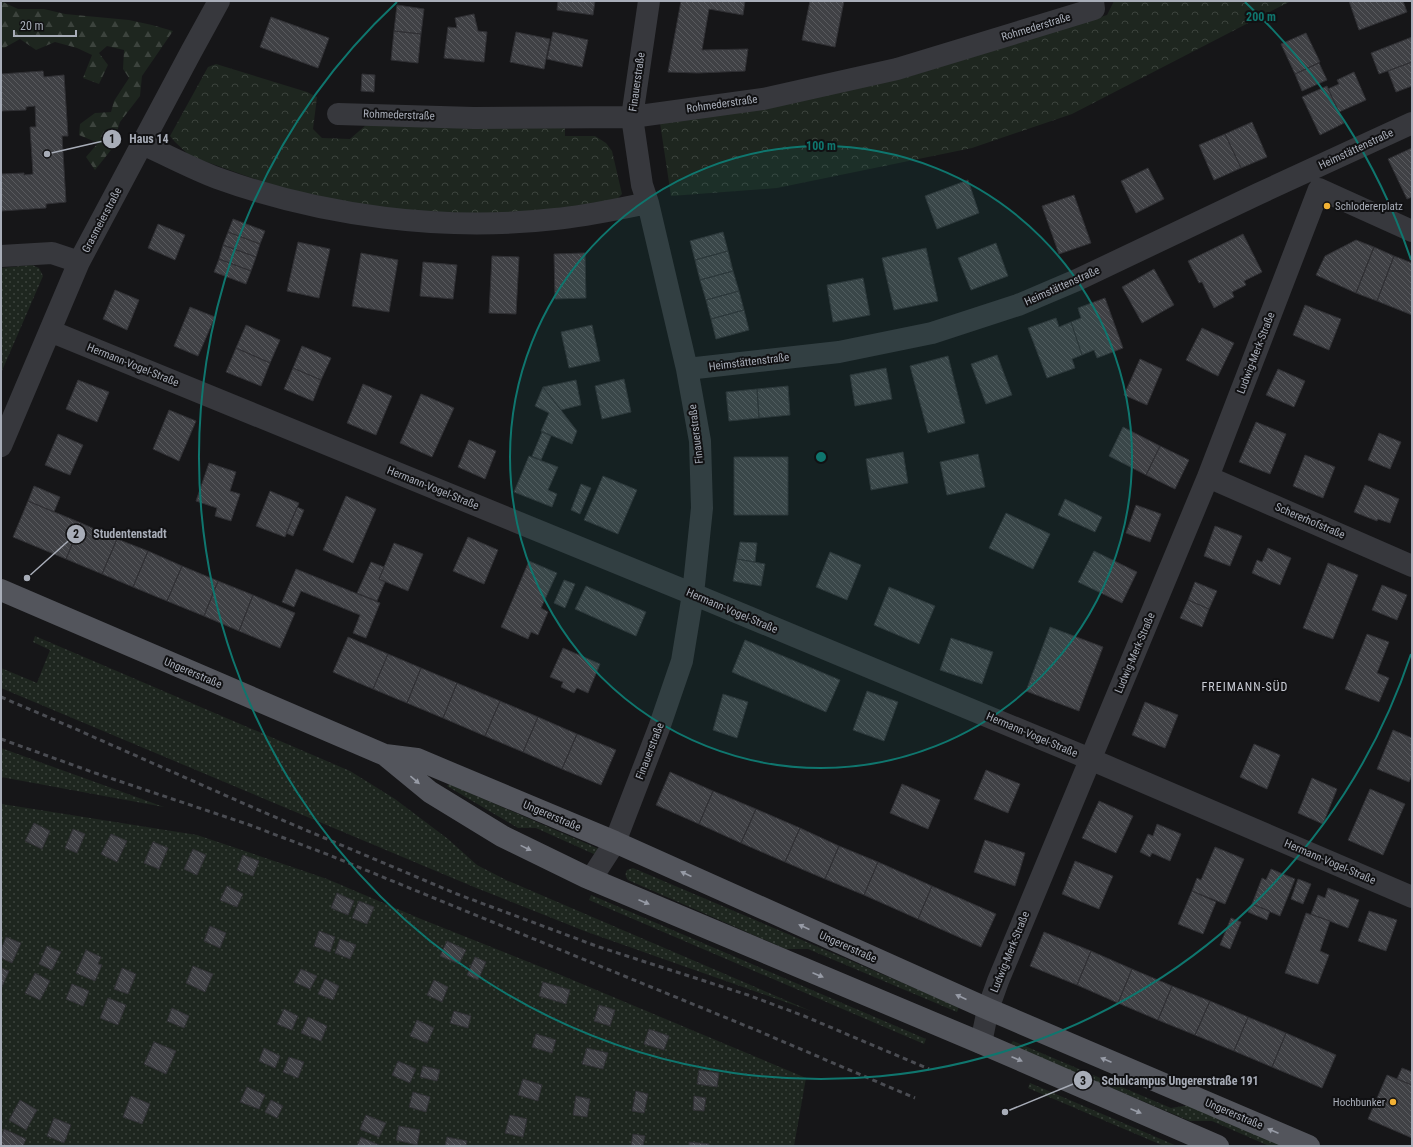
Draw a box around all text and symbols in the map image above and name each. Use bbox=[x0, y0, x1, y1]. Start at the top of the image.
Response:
street label: Rohmederstraße bbox=[1000, 10, 1072, 44]
text: 200 m bbox=[1246, 10, 1276, 24]
scale bar bbox=[14, 12, 76, 38]
text: 20 m bbox=[20, 19, 44, 33]
street label: Finauerstraße bbox=[626, 51, 648, 113]
street label: Rohmederstraße bbox=[686, 93, 758, 115]
street label: Rohmederstraße bbox=[363, 107, 435, 123]
street label: Heimstättenstraße bbox=[1317, 126, 1395, 172]
callout: Haus 14 bbox=[102, 127, 177, 151]
text: 1 bbox=[109, 132, 115, 146]
text: Haus 14 bbox=[129, 132, 169, 146]
text: 100 m bbox=[806, 139, 836, 153]
street label: Grasmeierstraße bbox=[79, 185, 125, 255]
place label: Schlodererplatz bbox=[1335, 200, 1403, 213]
marker: Schlodererplatz bbox=[1322, 201, 1332, 211]
street label: Heimstättenstraße bbox=[1022, 264, 1102, 308]
street label: Ludwig-Merk-Straße bbox=[1234, 310, 1278, 396]
street label: Hermann-Vogel-Straße bbox=[85, 341, 181, 389]
street label: Heimstättenstraße bbox=[708, 351, 790, 373]
street label: Finauerstraße bbox=[686, 404, 706, 464]
centre of rings bbox=[814, 450, 828, 464]
street label: Hermann-Vogel-Straße bbox=[385, 464, 481, 512]
street label: Schererhofstraße bbox=[1273, 500, 1347, 542]
callout: Studentenstadt bbox=[66, 522, 175, 546]
text: 2 bbox=[73, 527, 79, 541]
text: Studentenstadt bbox=[93, 527, 167, 541]
street label: Hermann-Vogel-Straße bbox=[684, 586, 780, 636]
street label: Ludwig-Merk-Straße bbox=[1112, 611, 1158, 695]
street label: Ungererstraße bbox=[162, 655, 224, 691]
district label: FREIMANN-SÜD bbox=[1202, 679, 1288, 694]
street label: Hermann-Vogel-Straße bbox=[984, 710, 1080, 760]
street label: Finauerstraße bbox=[633, 721, 667, 781]
one-way arrow bbox=[410, 776, 421, 785]
street label: Ungererstraße bbox=[521, 798, 583, 834]
street label: Hermann-Vogel-Straße bbox=[1282, 837, 1378, 887]
one-way arrow bbox=[520, 845, 532, 851]
one-way arrow bbox=[680, 871, 691, 877]
one-way arrow bbox=[639, 899, 651, 905]
street label: Ludwig-Merk-Straße bbox=[988, 910, 1032, 994]
one-way arrow bbox=[799, 924, 810, 930]
street label: Ungererstraße bbox=[817, 929, 879, 965]
one-way arrow bbox=[813, 972, 824, 978]
one-way arrow bbox=[955, 994, 967, 1000]
one-way arrow bbox=[1011, 1056, 1022, 1062]
one-way arrow bbox=[1100, 1056, 1112, 1062]
callout: Schulcampus Ungererstraße 191 bbox=[1073, 1068, 1266, 1092]
text: 3 bbox=[1080, 1074, 1086, 1088]
text: Schulcampus Ungererstraße 191 bbox=[1101, 1074, 1259, 1088]
street label: Ungererstraße bbox=[1203, 1096, 1265, 1132]
place label: Hochbunker bbox=[1333, 1096, 1386, 1109]
marker: Hochbunker bbox=[1388, 1097, 1398, 1107]
one-way arrow bbox=[1131, 1108, 1143, 1114]
one-way arrow bbox=[1267, 1127, 1279, 1133]

